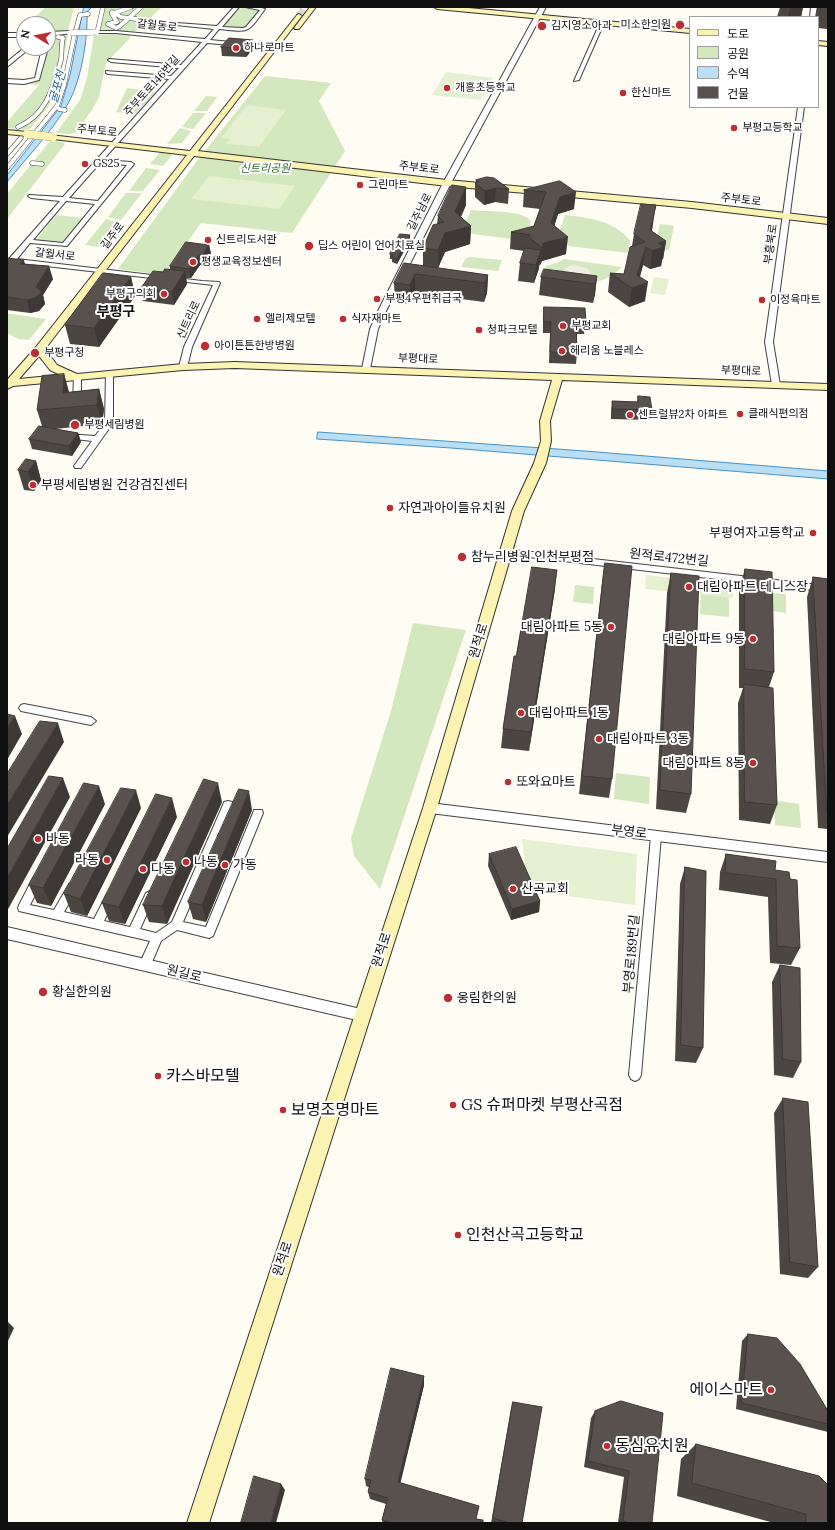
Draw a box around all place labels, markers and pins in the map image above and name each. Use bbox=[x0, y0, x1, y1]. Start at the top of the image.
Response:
place label: 미소한의원 bbox=[620, 18, 671, 32]
place label: 김지영소아과 bbox=[551, 19, 612, 33]
marker: 미소한의원 bbox=[674, 19, 686, 31]
marker: 김지영소아과 bbox=[536, 20, 548, 32]
place label: 하나로마트 bbox=[244, 41, 295, 55]
marker: 하나로마트 bbox=[231, 43, 241, 53]
place label: 개흥초등학교 bbox=[455, 81, 516, 95]
marker: 개흥초등학교 bbox=[442, 83, 452, 93]
place label: 한신마트 bbox=[631, 86, 671, 100]
marker: 한신마트 bbox=[618, 88, 628, 98]
place label: 부평고등학교 bbox=[742, 121, 803, 135]
marker: 부평고등학교 bbox=[729, 123, 739, 133]
place label: GS25 bbox=[93, 157, 120, 171]
marker: GS25 bbox=[80, 159, 90, 169]
place label: 그린마트 bbox=[368, 178, 408, 192]
marker: 그린마트 bbox=[355, 180, 365, 190]
place label: 신트리도서관 bbox=[216, 233, 277, 247]
marker: 신트리도서관 bbox=[203, 235, 213, 245]
place label: 딥스 어린이 언어치료실 bbox=[318, 239, 425, 253]
marker: 딥스 어린이 언어치료실 bbox=[303, 240, 315, 252]
place label: 평생교육정보센터 bbox=[201, 255, 282, 269]
marker: 평생교육정보센터 bbox=[188, 257, 198, 267]
place label: 부평구의회 bbox=[105, 287, 156, 301]
marker: 부평구의회 bbox=[159, 289, 169, 299]
place label: 부평4우편취급국 bbox=[385, 292, 462, 306]
place label: 이정육마트 bbox=[770, 293, 821, 307]
marker: 부평4우편취급국 bbox=[372, 294, 382, 304]
marker: 이정육마트 bbox=[757, 295, 767, 305]
place label: 엘리제모텔 bbox=[265, 312, 316, 326]
place label: 식자재마트 bbox=[351, 312, 402, 326]
marker: 엘리제모텔 bbox=[252, 314, 262, 324]
marker: 식자재마트 bbox=[338, 314, 348, 324]
place label: 부평교회 bbox=[571, 319, 611, 333]
marker: 부평교회 bbox=[558, 321, 568, 331]
place label: 청파크모텔 bbox=[487, 323, 538, 337]
marker: 청파크모텔 bbox=[474, 325, 484, 335]
place label: 아이튼튼한방병원 bbox=[214, 339, 295, 353]
marker: 아이튼튼한방병원 bbox=[199, 340, 211, 352]
place label: 헤리움 노블레스 bbox=[570, 344, 644, 358]
place label: 부평구청 bbox=[44, 346, 84, 360]
marker: 헤리움 노블레스 bbox=[557, 346, 567, 356]
marker: 부평구청 bbox=[29, 347, 41, 359]
place label: 클래식편의점 bbox=[748, 407, 809, 421]
place label: 센트럴뷰2차 아파트 bbox=[638, 408, 728, 422]
marker: 클래식편의점 bbox=[735, 409, 745, 419]
marker: 센트럴뷰2차 아파트 bbox=[625, 410, 635, 420]
place label: 부평세림병원 bbox=[84, 418, 145, 432]
marker: 부평세림병원 bbox=[69, 419, 81, 431]
place label: 부평세림병원 건강검진센터 bbox=[41, 477, 188, 493]
marker: 부평세림병원 건강검진센터 bbox=[28, 480, 38, 490]
place label: 자연과아이들유치원 bbox=[398, 500, 506, 516]
marker: 자연과아이들유치원 bbox=[385, 503, 395, 513]
place label: 부평여자고등학교 bbox=[709, 525, 805, 541]
marker: 부평여자고등학교 bbox=[808, 528, 818, 538]
place label: 참누리병원 인천부평점 bbox=[471, 549, 594, 565]
marker: 참누리병원 인천부평점 bbox=[456, 551, 468, 563]
place label: 대림아파트 테니스장 bbox=[697, 579, 808, 595]
marker: 대림아파트 테니스장 bbox=[684, 582, 694, 592]
place label: 대림아파트 5동 bbox=[521, 619, 603, 635]
marker: 대림아파트 5동 bbox=[606, 622, 616, 632]
place label: 대림아파트 9동 bbox=[662, 631, 745, 647]
marker: 대림아파트 9동 bbox=[748, 634, 758, 644]
place label: 대림아파트 1동 bbox=[529, 705, 609, 721]
marker: 대림아파트 1동 bbox=[516, 708, 526, 718]
place label: 대림아파트 3동 bbox=[607, 731, 689, 747]
marker: 대림아파트 3동 bbox=[594, 734, 604, 744]
place label: 대림아파트 8동 bbox=[663, 755, 745, 771]
marker: 대림아파트 8동 bbox=[748, 758, 758, 768]
place label: 또와요마트 bbox=[516, 774, 576, 790]
marker: 또와요마트 bbox=[503, 777, 513, 787]
place label: 바동 bbox=[46, 831, 70, 847]
marker: 바동 bbox=[33, 834, 43, 844]
place label: 라동 bbox=[75, 852, 99, 868]
place label: 나동 bbox=[194, 854, 218, 870]
marker: 라동 bbox=[102, 855, 112, 865]
marker: 나동 bbox=[181, 857, 191, 867]
place label: 가동 bbox=[233, 857, 257, 873]
marker: 가동 bbox=[220, 860, 230, 870]
place label: 다동 bbox=[151, 861, 175, 877]
marker: 다동 bbox=[138, 864, 148, 874]
place label: 산곡교회 bbox=[521, 881, 569, 897]
marker: 산곡교회 bbox=[508, 884, 518, 894]
place label: 황실한의원 bbox=[52, 984, 112, 1000]
marker: 황실한의원 bbox=[37, 986, 49, 998]
place label: 웅림한의원 bbox=[457, 990, 517, 1006]
marker: 웅림한의원 bbox=[442, 992, 454, 1004]
place label: 카스바모텔 bbox=[166, 1066, 240, 1086]
marker: 카스바모텔 bbox=[153, 1071, 163, 1081]
place label: GS 슈퍼마켓 부평산곡점 bbox=[461, 1095, 623, 1115]
place label: 보명조명마트 bbox=[291, 1100, 379, 1120]
marker: GS 슈퍼마켓 부평산곡점 bbox=[448, 1100, 458, 1110]
marker: 보명조명마트 bbox=[278, 1105, 288, 1115]
place label: 인천산곡고등학교 bbox=[466, 1225, 584, 1245]
marker: 인천산곡고등학교 bbox=[453, 1230, 463, 1240]
place label: 에이스마트 bbox=[689, 1380, 763, 1400]
marker: 에이스마트 bbox=[766, 1385, 776, 1395]
place label: 동심유치원 bbox=[615, 1436, 689, 1456]
marker: 동심유치원 bbox=[602, 1441, 612, 1451]

